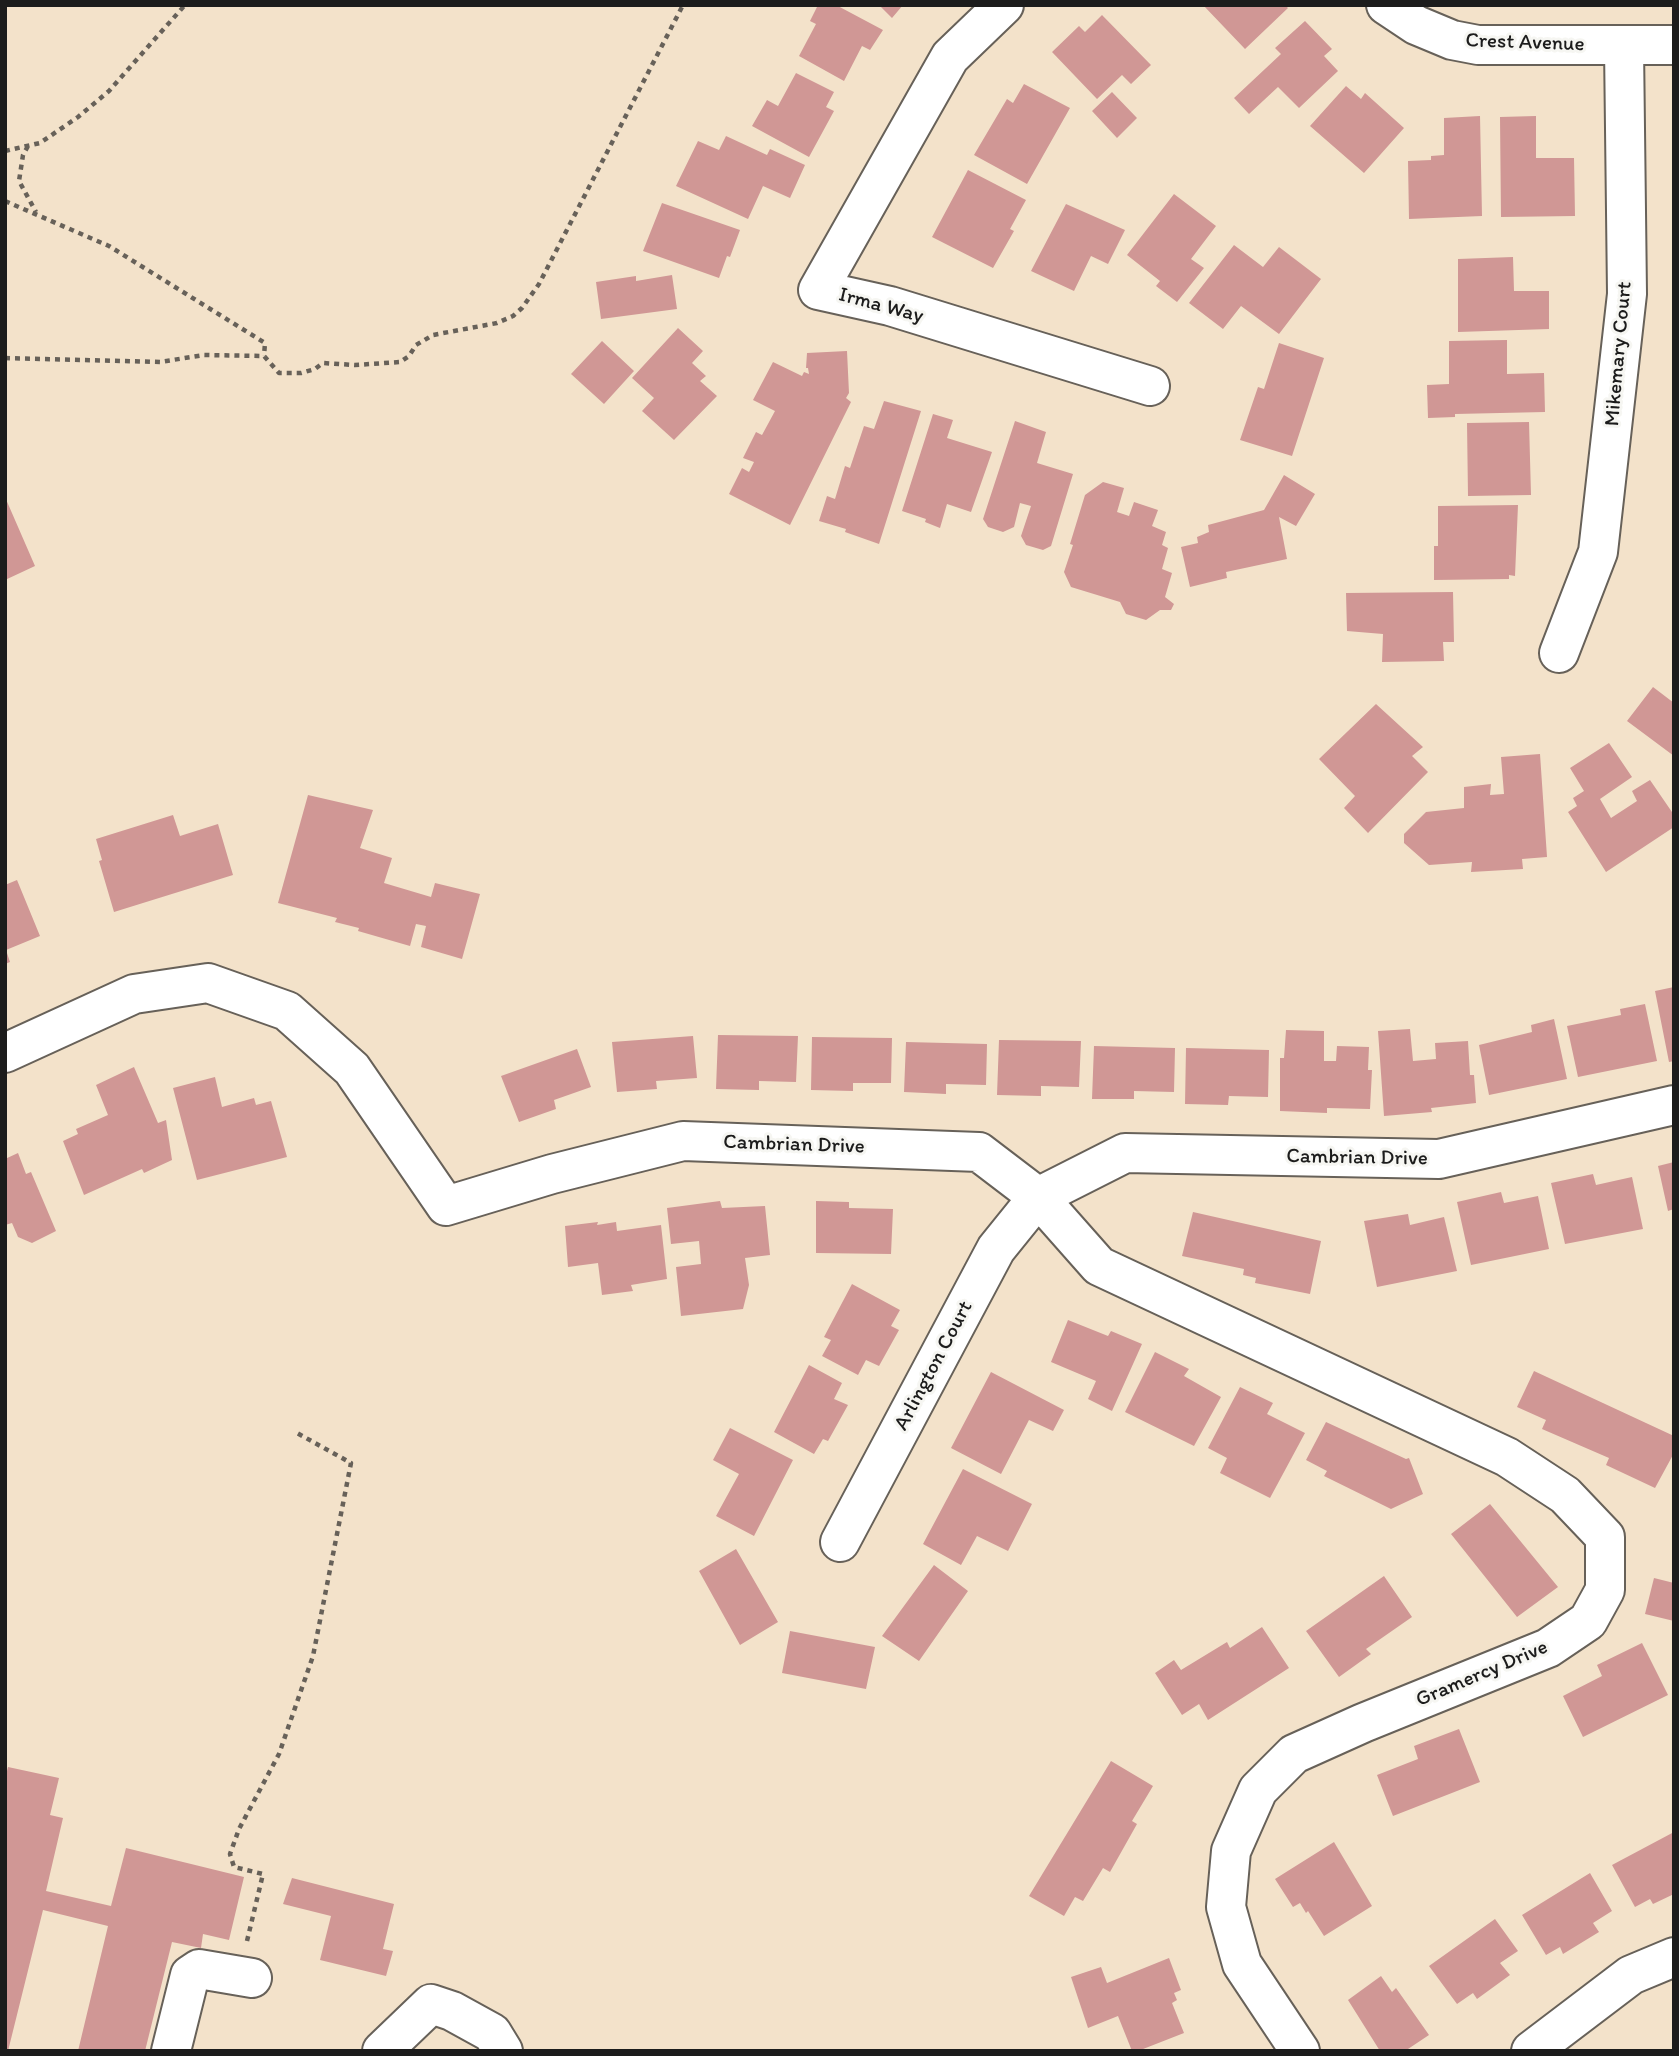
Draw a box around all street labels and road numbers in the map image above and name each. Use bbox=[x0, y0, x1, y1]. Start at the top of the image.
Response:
street label: Crest Avenue bbox=[1465, 28, 1585, 58]
street label: Mikemary Court bbox=[1600, 281, 1638, 427]
street label: Irma Way bbox=[836, 283, 926, 329]
street label: Cambrian Drive bbox=[723, 1130, 865, 1160]
street label: Cambrian Drive bbox=[1286, 1144, 1428, 1172]
street label: Arlington Court bbox=[889, 1297, 979, 1435]
street label: Gramercy Drive bbox=[1412, 1635, 1552, 1713]

